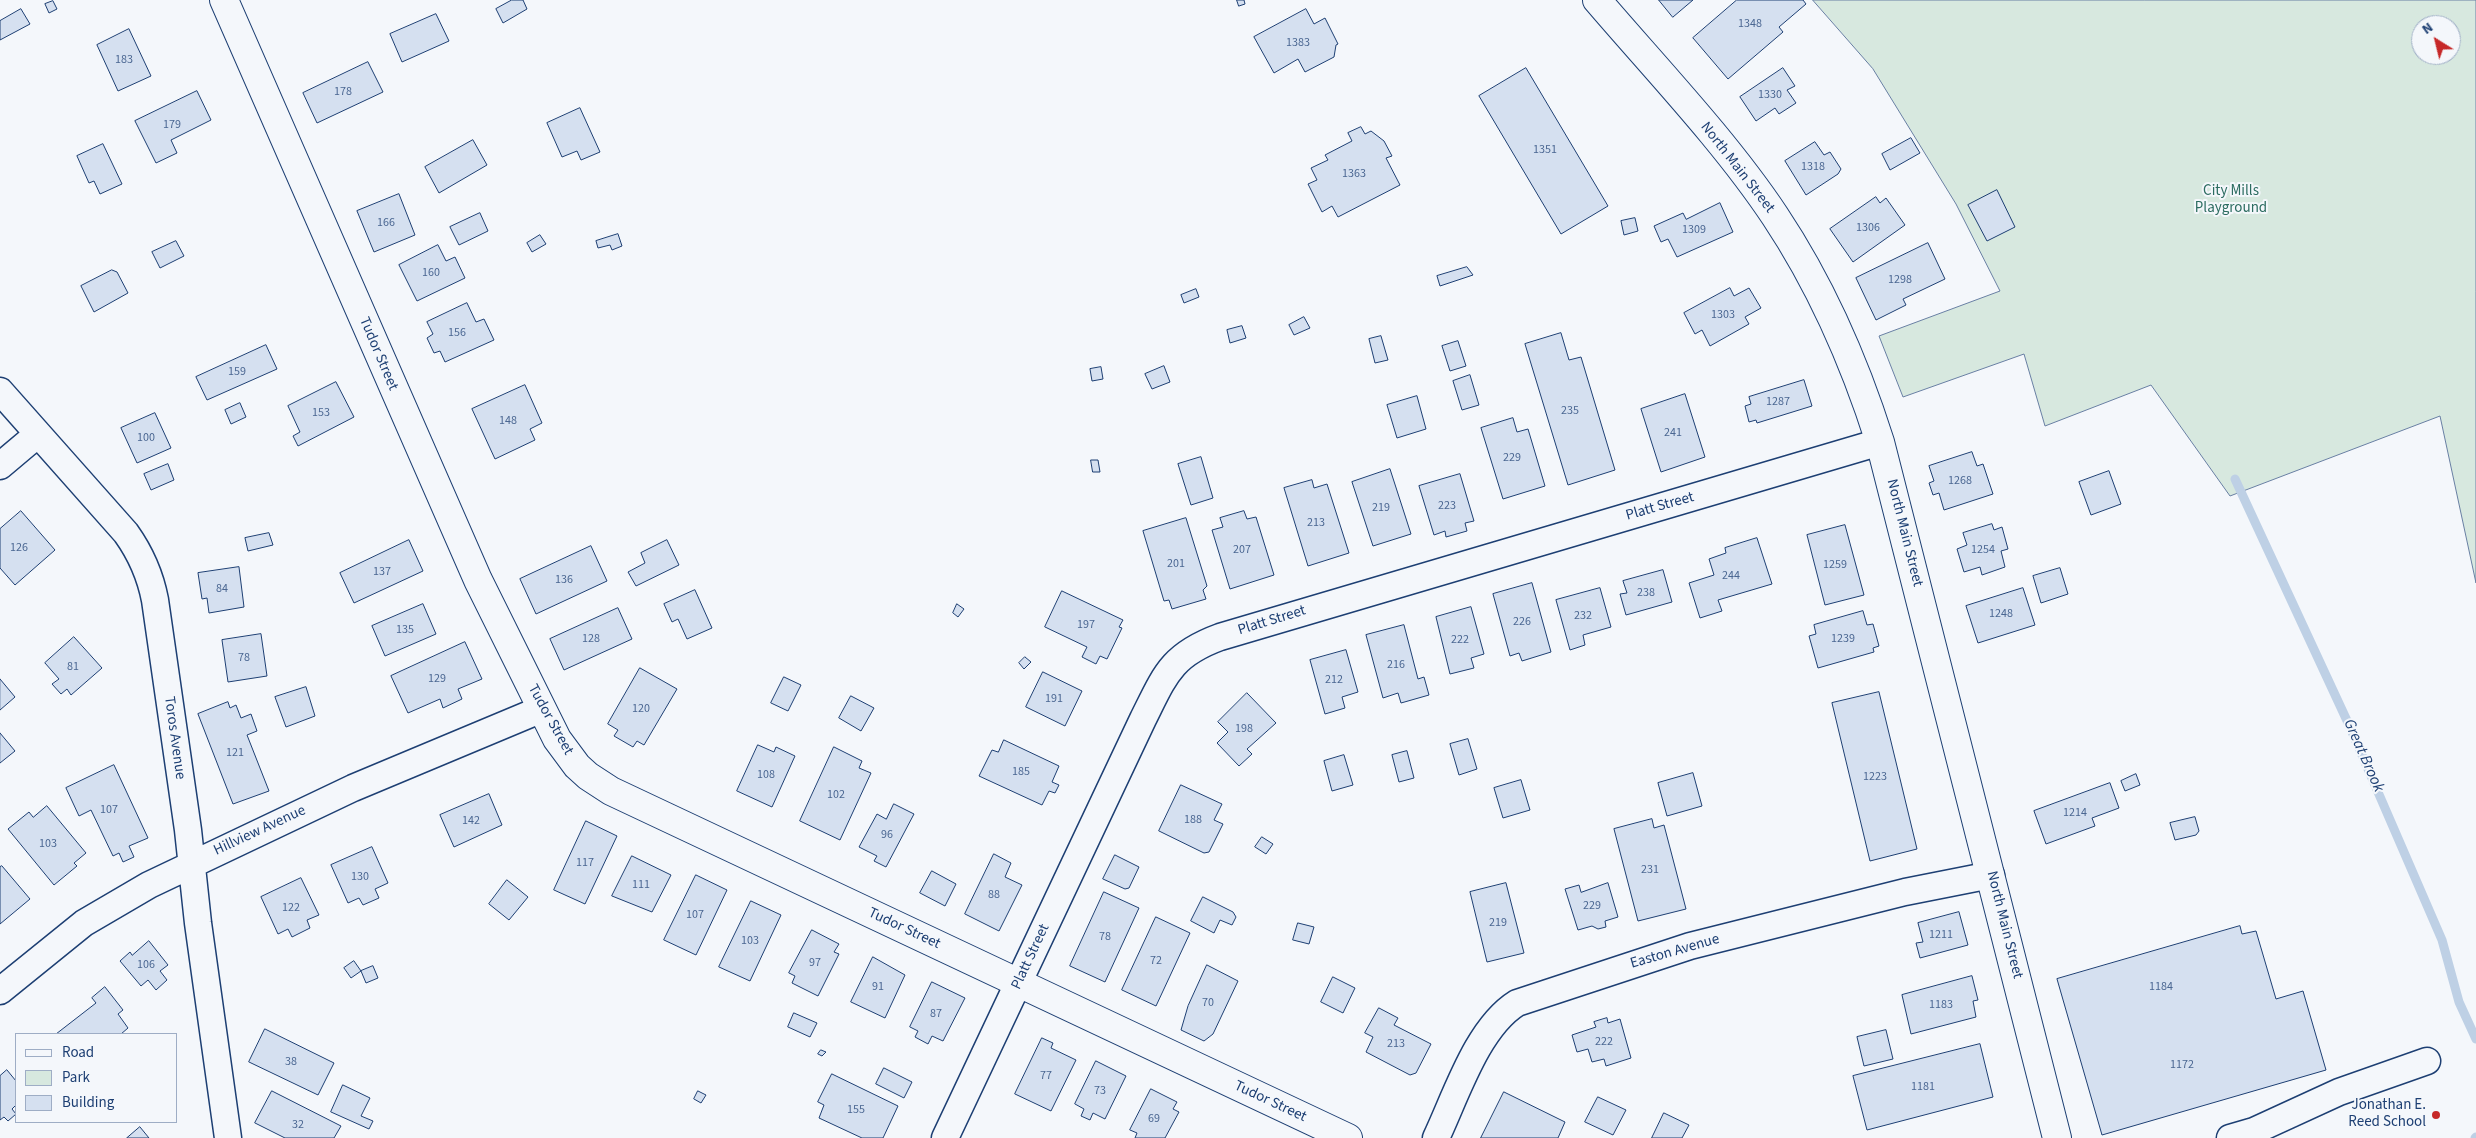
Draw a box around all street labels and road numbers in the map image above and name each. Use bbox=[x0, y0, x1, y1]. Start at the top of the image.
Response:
street label: North Main Street bbox=[1696, 119, 1778, 217]
street label: Tudor Street bbox=[355, 315, 401, 393]
street label: North Main Street bbox=[1882, 477, 1926, 589]
street label: Platt Street bbox=[1624, 489, 1696, 525]
street label: Platt Street bbox=[1236, 602, 1308, 640]
street label: Tudor Street bbox=[523, 682, 577, 758]
street label: Toros Avenue bbox=[159, 695, 189, 781]
street label: Hillview Avenue bbox=[211, 802, 309, 860]
street label: North Main Street bbox=[1982, 869, 2026, 981]
street label: Tudor Street bbox=[865, 904, 943, 954]
street label: Platt Street bbox=[1008, 921, 1054, 993]
street label: Easton Avenue bbox=[1628, 931, 1722, 973]
street label: Tudor Street bbox=[1231, 1077, 1309, 1127]

